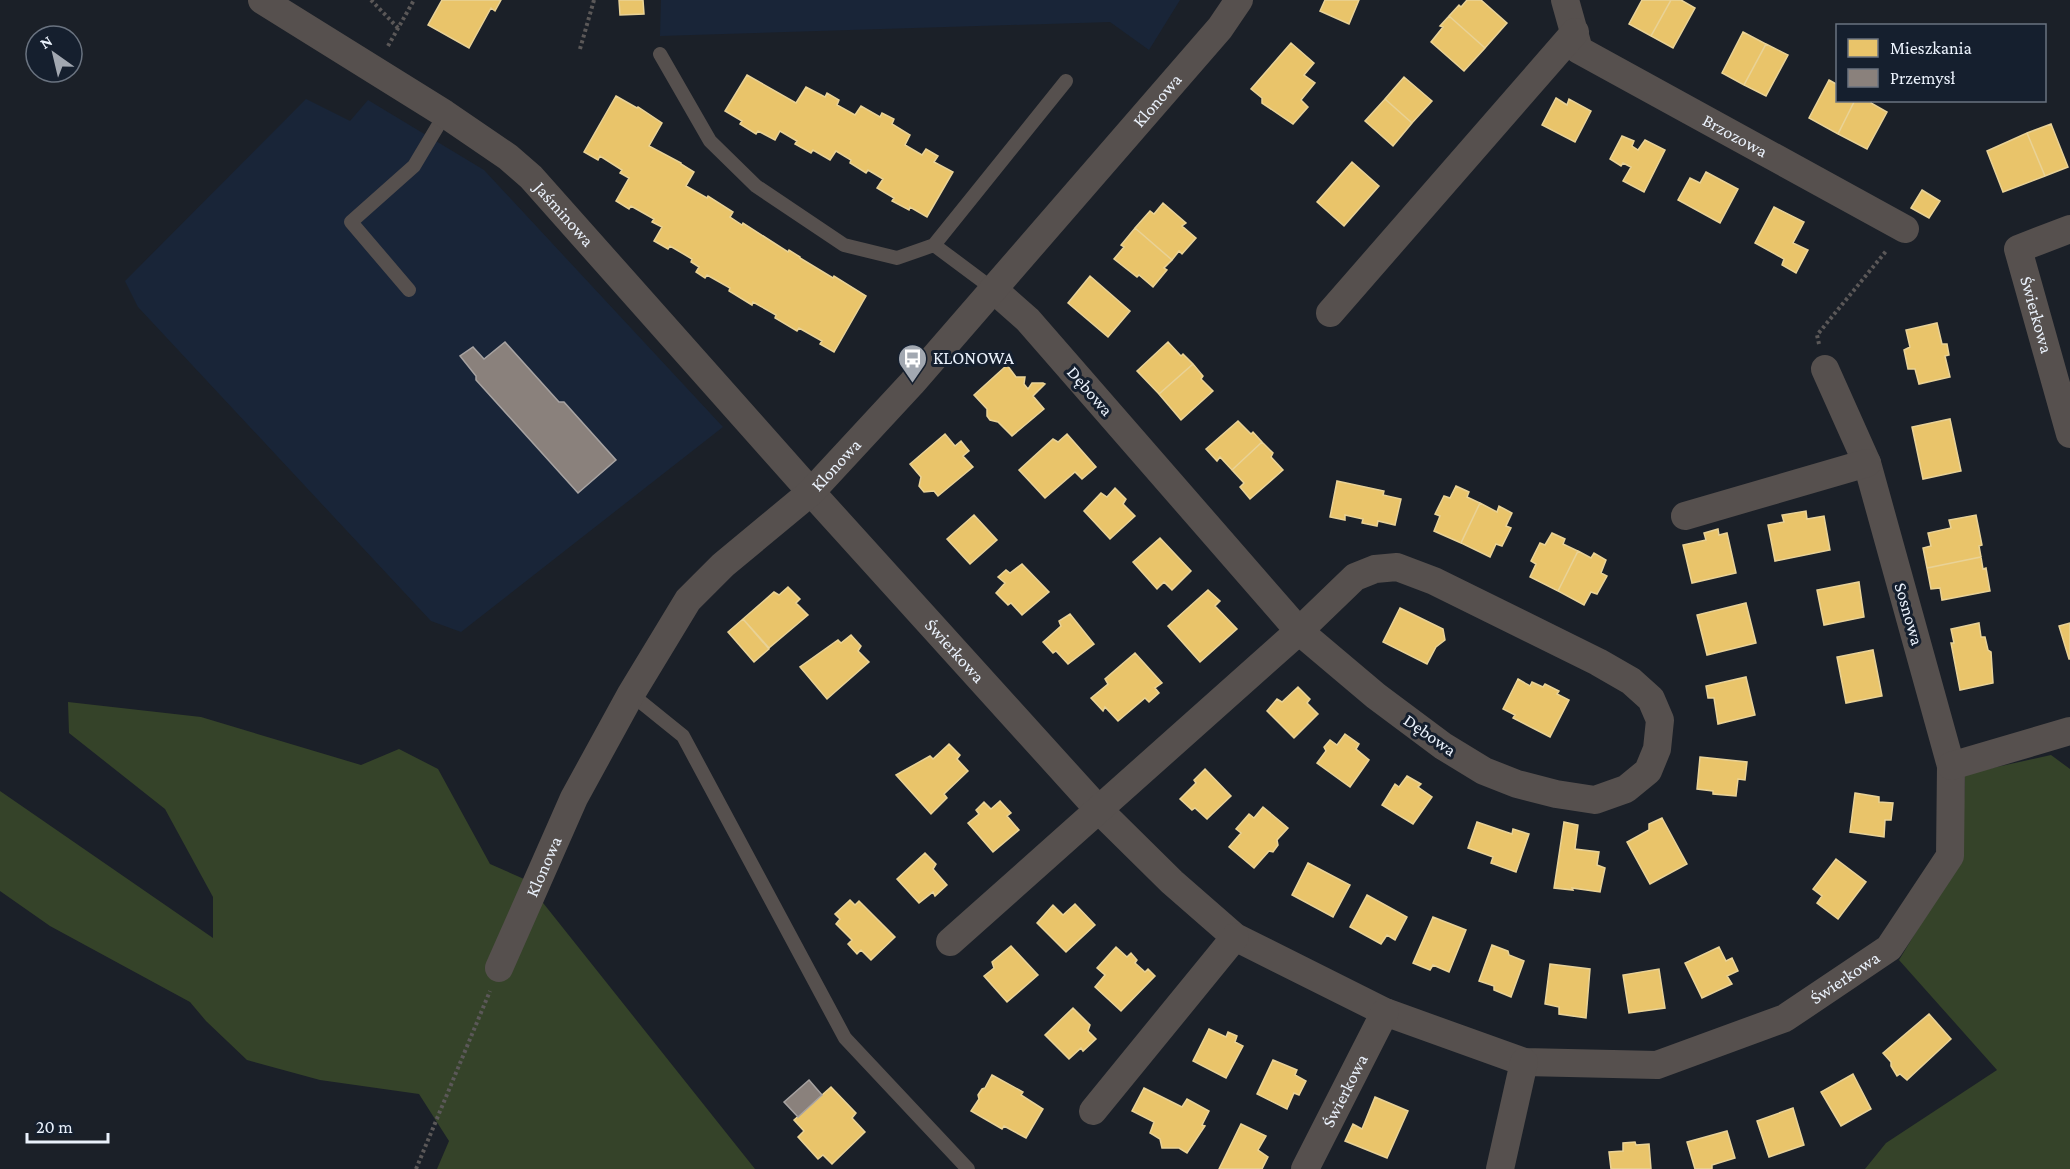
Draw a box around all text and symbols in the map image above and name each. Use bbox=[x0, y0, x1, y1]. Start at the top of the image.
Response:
north arrow bbox=[24, 24, 84, 84]
legend bbox=[1836, 24, 2046, 102]
text: N bbox=[37, 32, 55, 52]
text: Mieszkania bbox=[1890, 38, 1972, 58]
text: Przemysł bbox=[1890, 68, 1956, 88]
street label: Klonowa bbox=[1129, 70, 1186, 131]
street label: Brzozowa bbox=[1699, 110, 1771, 161]
street label: Jaśminowa bbox=[529, 176, 598, 251]
street label: Świerkowa bbox=[2016, 274, 2057, 356]
bus stop icon: KLONOWA bbox=[896, 342, 928, 384]
place label: KLONOWA bbox=[933, 348, 1015, 368]
street label: Dębowa bbox=[1063, 362, 1117, 420]
street label: Klonowa bbox=[807, 435, 865, 495]
street label: Sosnowa bbox=[1891, 580, 1927, 648]
street label: Świerkowa bbox=[921, 615, 989, 687]
street label: Dębowa bbox=[1400, 710, 1460, 760]
street label: Klonowa bbox=[522, 833, 566, 900]
street label: Świerkowa bbox=[1806, 947, 1883, 1008]
street label: Świerkowa bbox=[1318, 1051, 1372, 1130]
scale bar bbox=[27, 1106, 108, 1144]
text: 20 m bbox=[36, 1117, 73, 1137]

